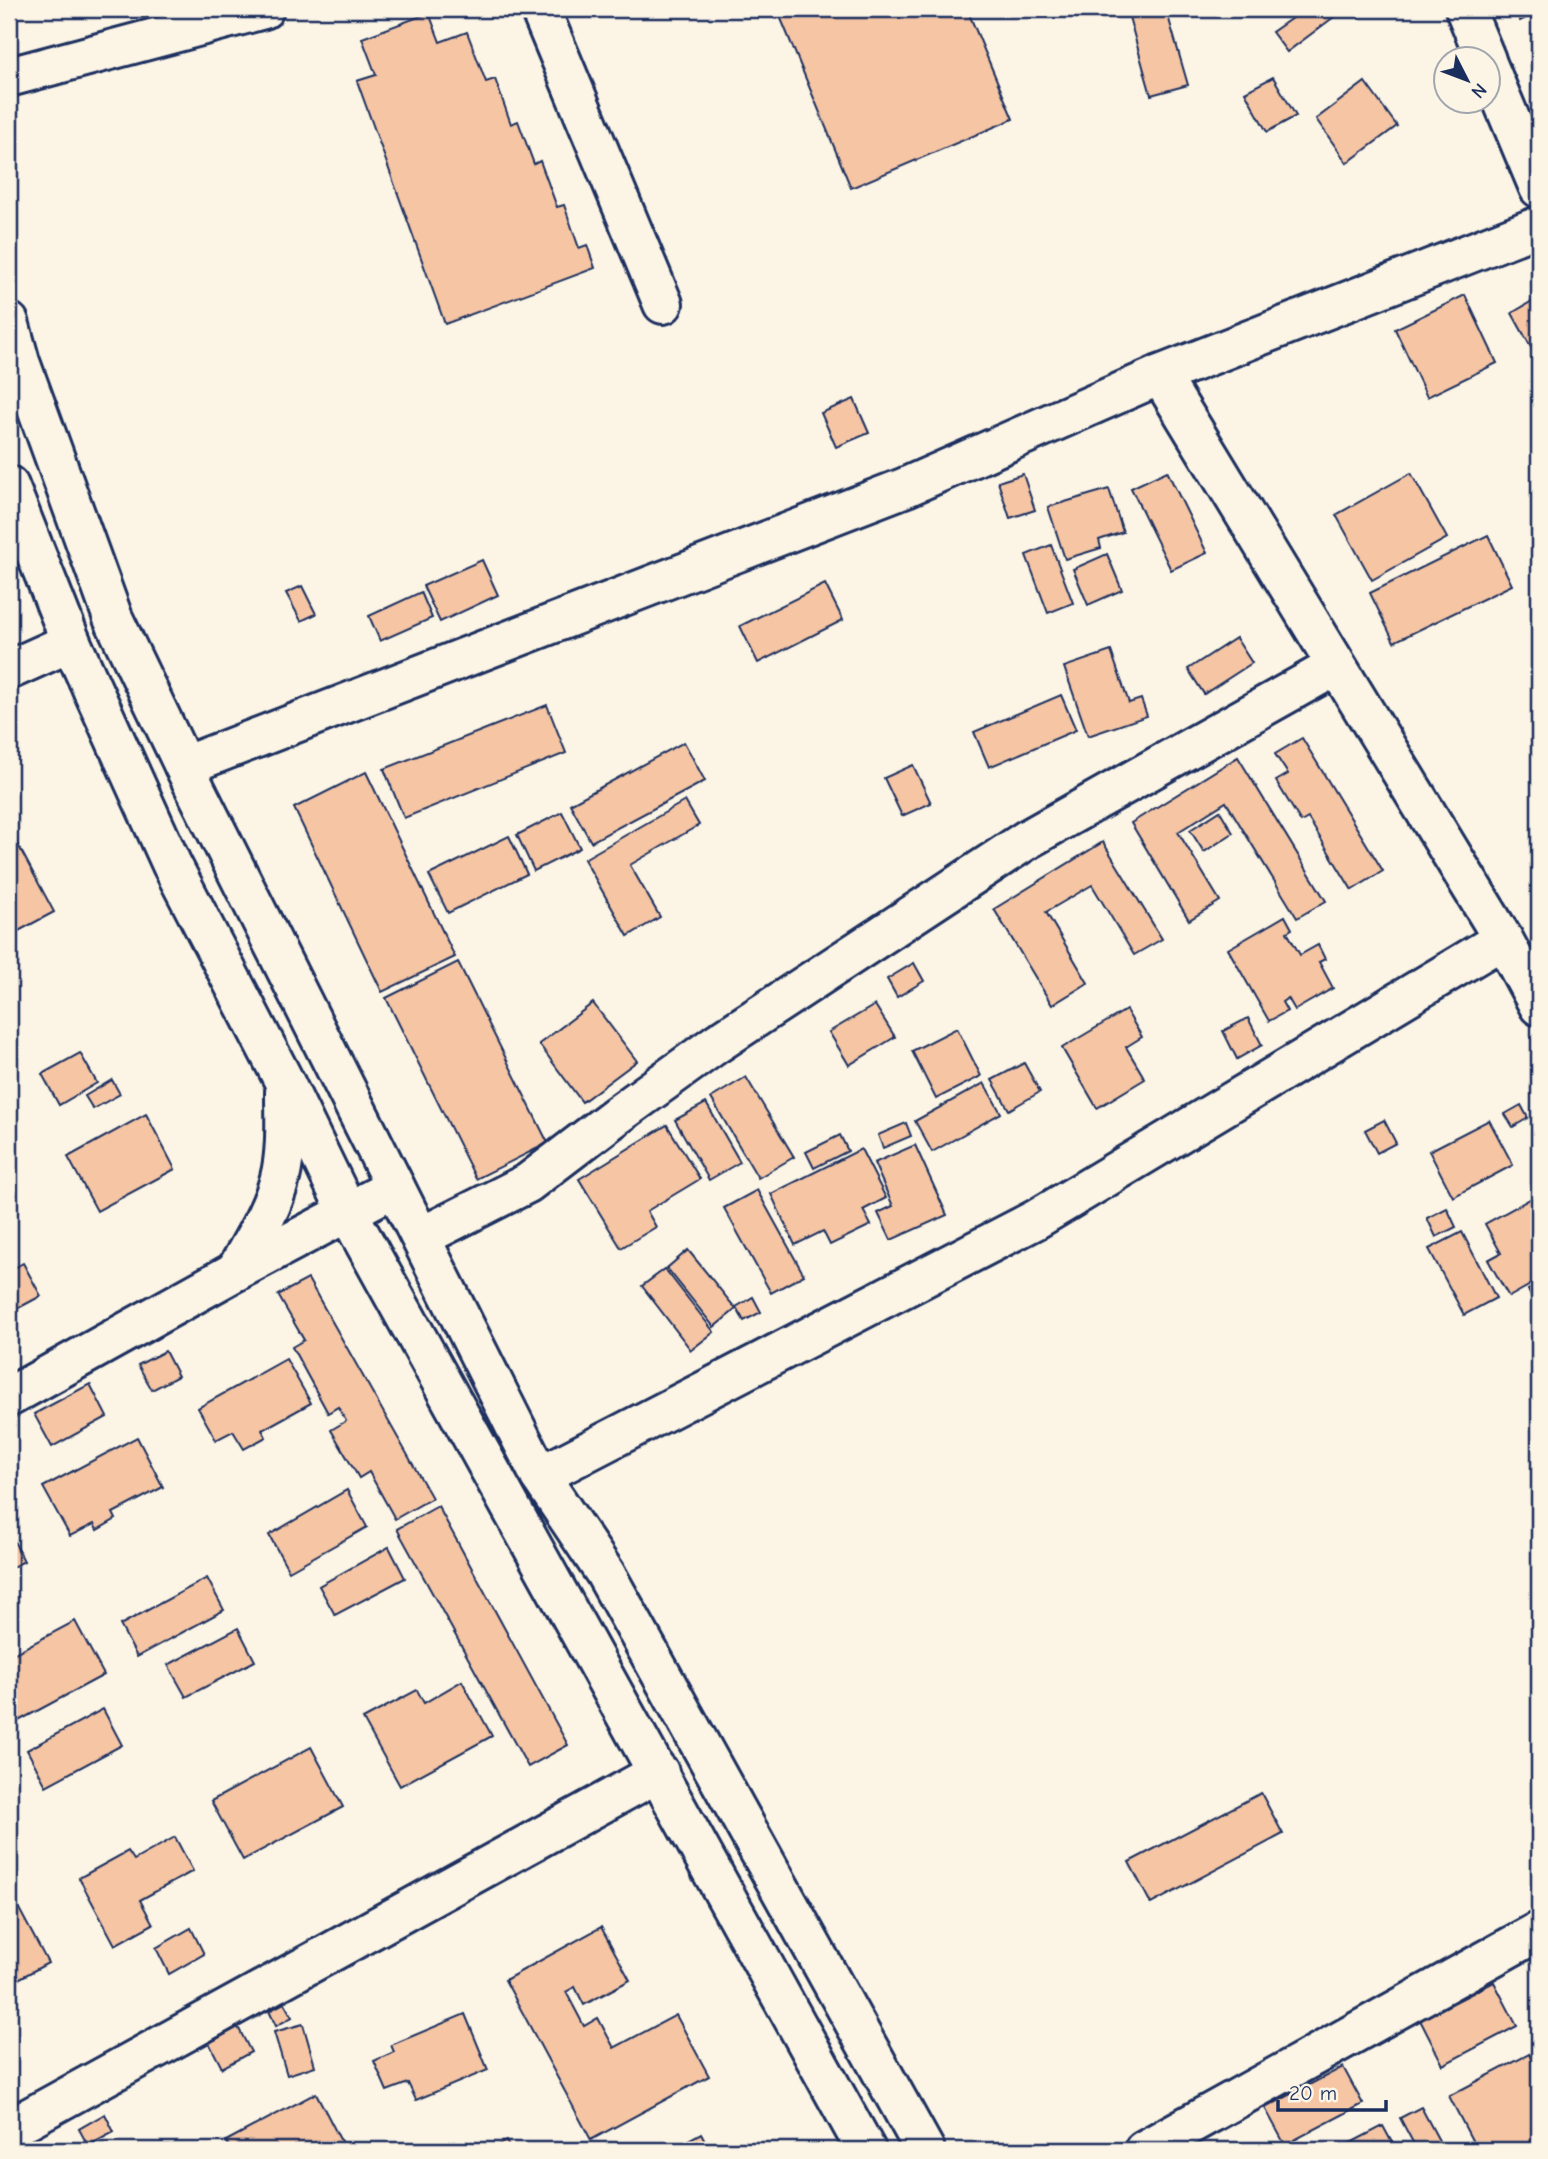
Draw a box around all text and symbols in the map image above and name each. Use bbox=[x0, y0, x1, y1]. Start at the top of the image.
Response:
north arrow bbox=[1432, 46, 1502, 116]
text: N bbox=[1467, 79, 1491, 103]
scale bar bbox=[1278, 2068, 1387, 2112]
text: 20 m bbox=[1289, 2081, 1337, 2105]

